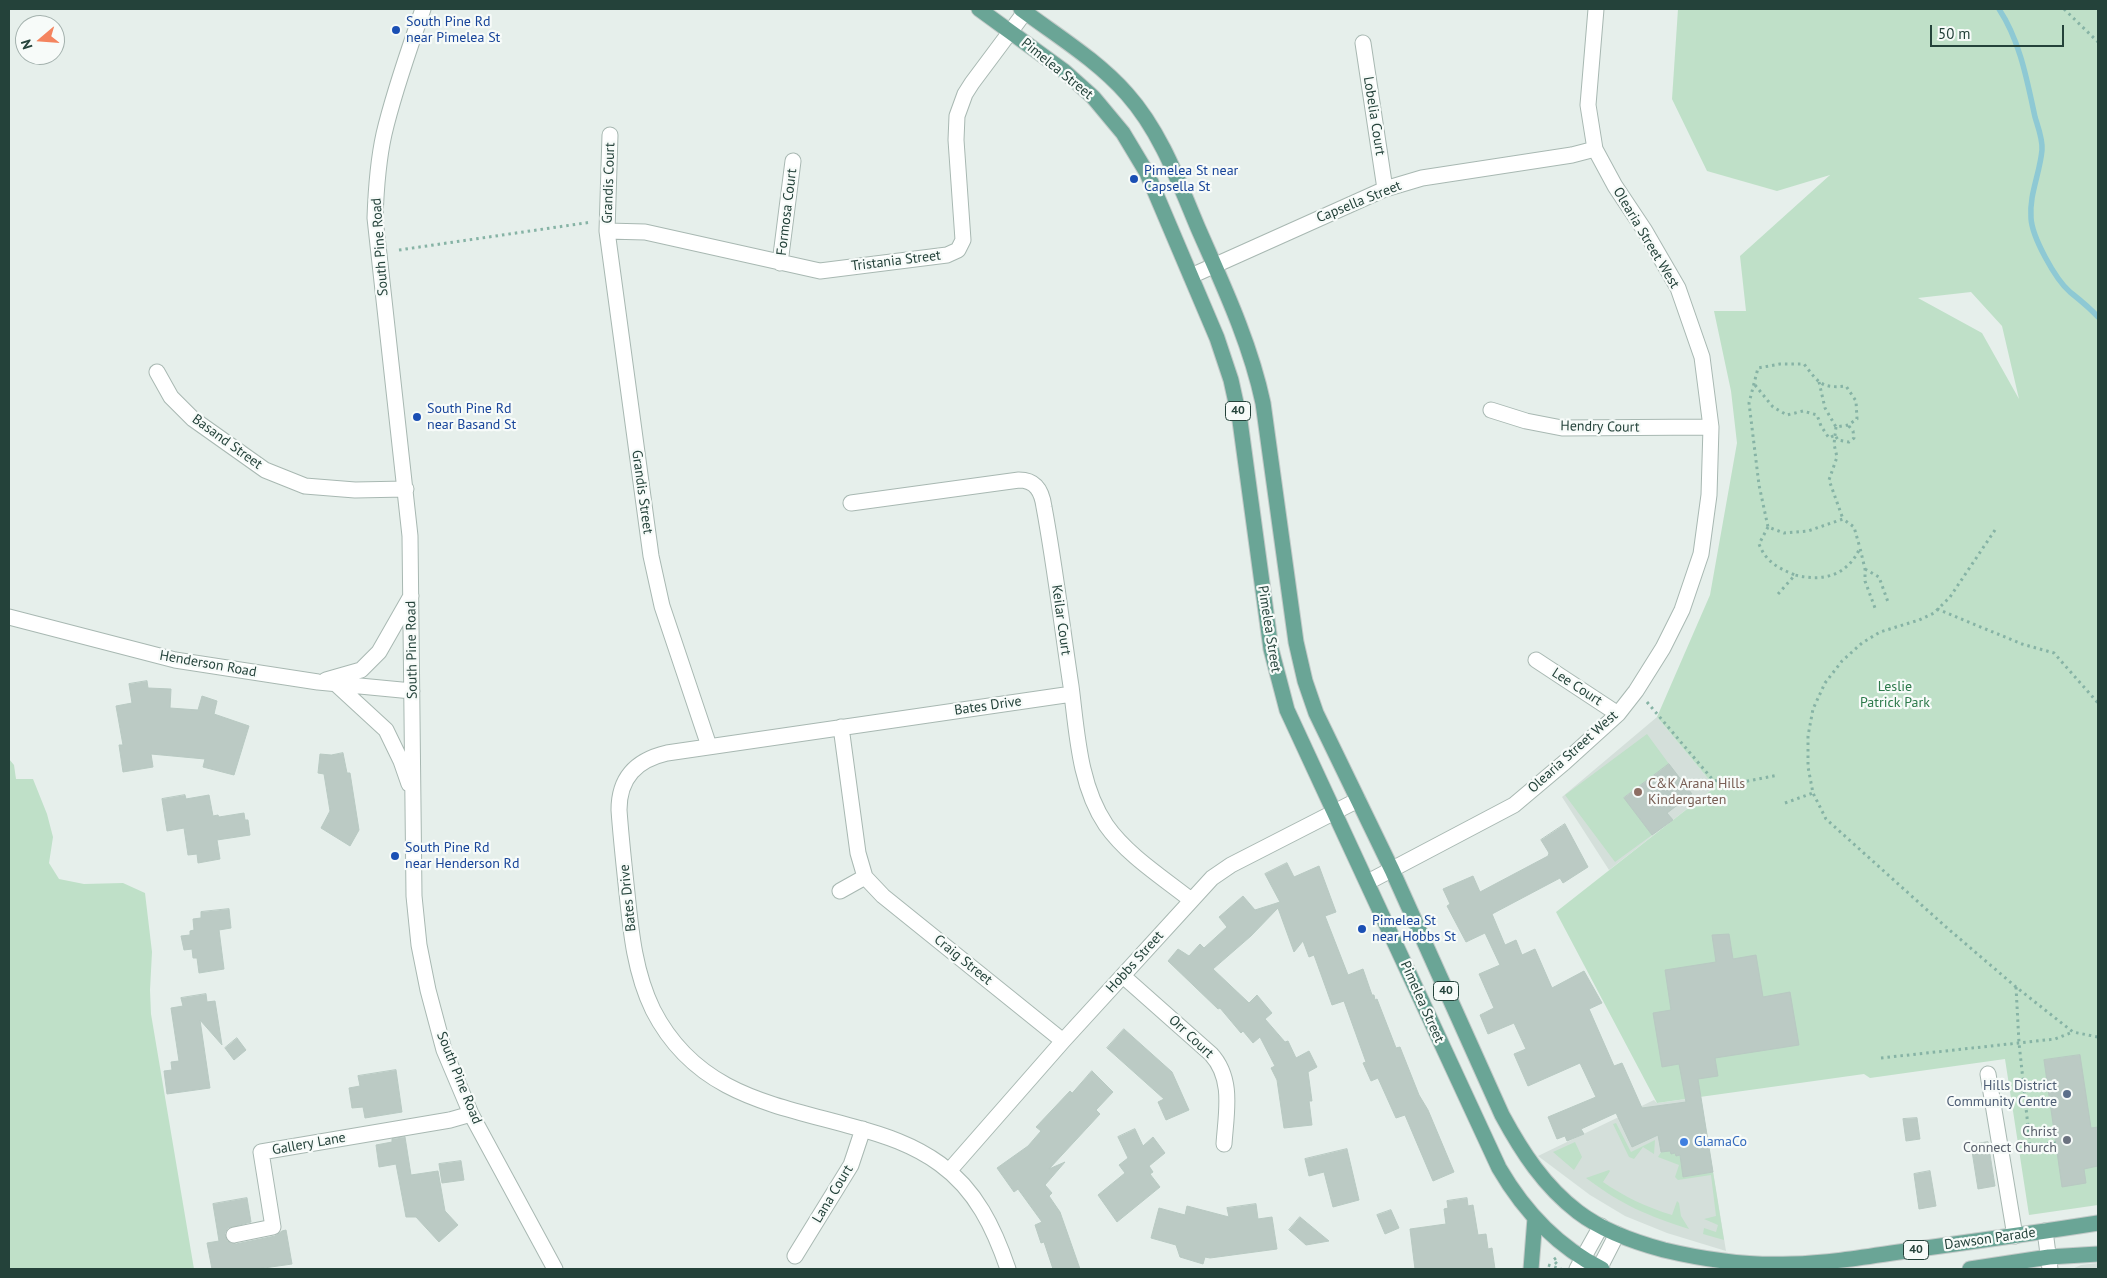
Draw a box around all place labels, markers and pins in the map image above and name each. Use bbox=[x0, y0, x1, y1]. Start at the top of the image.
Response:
place label: South Pine Rd near Pimelea St bbox=[406, 14, 500, 46]
marker: South Pine Rd near Pimelea St bbox=[390, 24, 402, 36]
place label: Pimelea St near Capsella St bbox=[1144, 163, 1238, 196]
marker: Pimelea St near Capsella St bbox=[1128, 173, 1140, 185]
place label: South Pine Rd near Basand St bbox=[427, 401, 516, 434]
marker: South Pine Rd near Basand St bbox=[411, 411, 423, 423]
place label: C&K Arana Hills Kindergarten bbox=[1648, 776, 1745, 809]
marker: C&K Arana Hills Kindergarten bbox=[1632, 786, 1644, 798]
place label: South Pine Rd near Henderson Rd bbox=[405, 840, 519, 872]
marker: South Pine Rd near Henderson Rd bbox=[389, 850, 401, 862]
place label: Pimelea St near Hobbs St bbox=[1372, 913, 1456, 946]
marker: Pimelea St near Hobbs St bbox=[1356, 923, 1368, 935]
place label: Hills District Community Centre bbox=[1946, 1078, 2057, 1110]
marker: Hills District Community Centre bbox=[2061, 1088, 2073, 1100]
place label: Christ Connect Church bbox=[1963, 1124, 2057, 1156]
place label: GlamaCo bbox=[1694, 1134, 1747, 1150]
marker: Christ Connect Church bbox=[2061, 1134, 2073, 1146]
marker: GlamaCo bbox=[1678, 1136, 1690, 1148]

